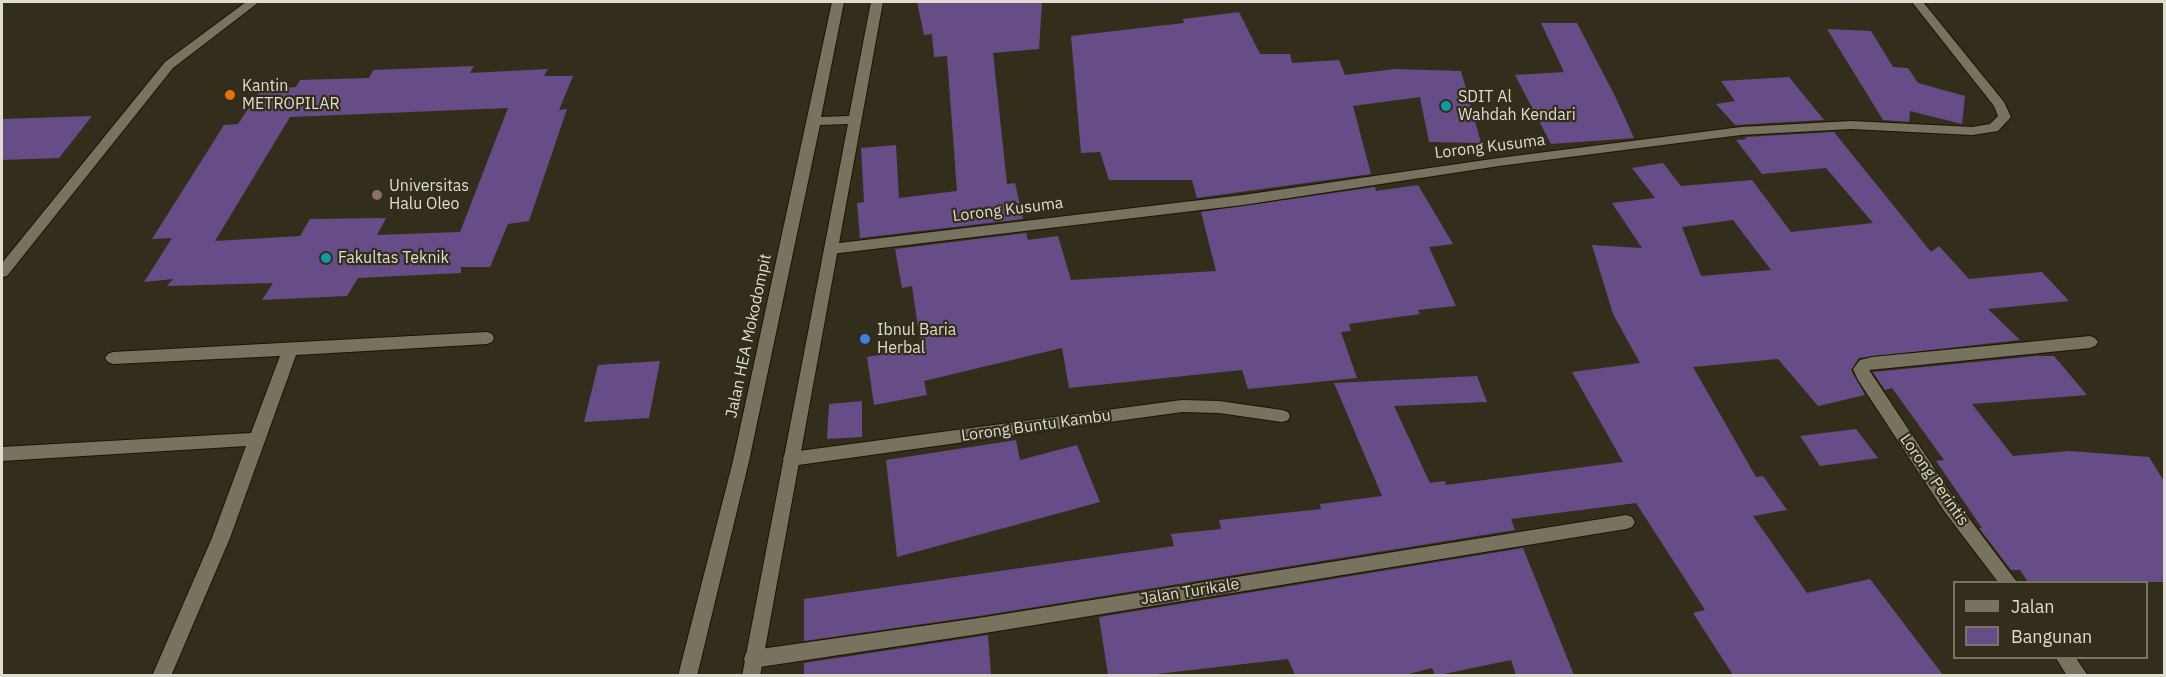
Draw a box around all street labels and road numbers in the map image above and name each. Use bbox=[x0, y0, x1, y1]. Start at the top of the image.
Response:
street label: Lorong Kusuma bbox=[1434, 131, 1546, 163]
street label: Lorong Kusuma bbox=[952, 194, 1064, 226]
street label: Jalan HEA Mokodompit bbox=[722, 252, 776, 420]
street label: Lorong Buntu Kambu bbox=[960, 406, 1112, 446]
street label: Lorong Perintis bbox=[1895, 431, 1973, 529]
street label: Jalan Turikale bbox=[1139, 575, 1241, 609]

